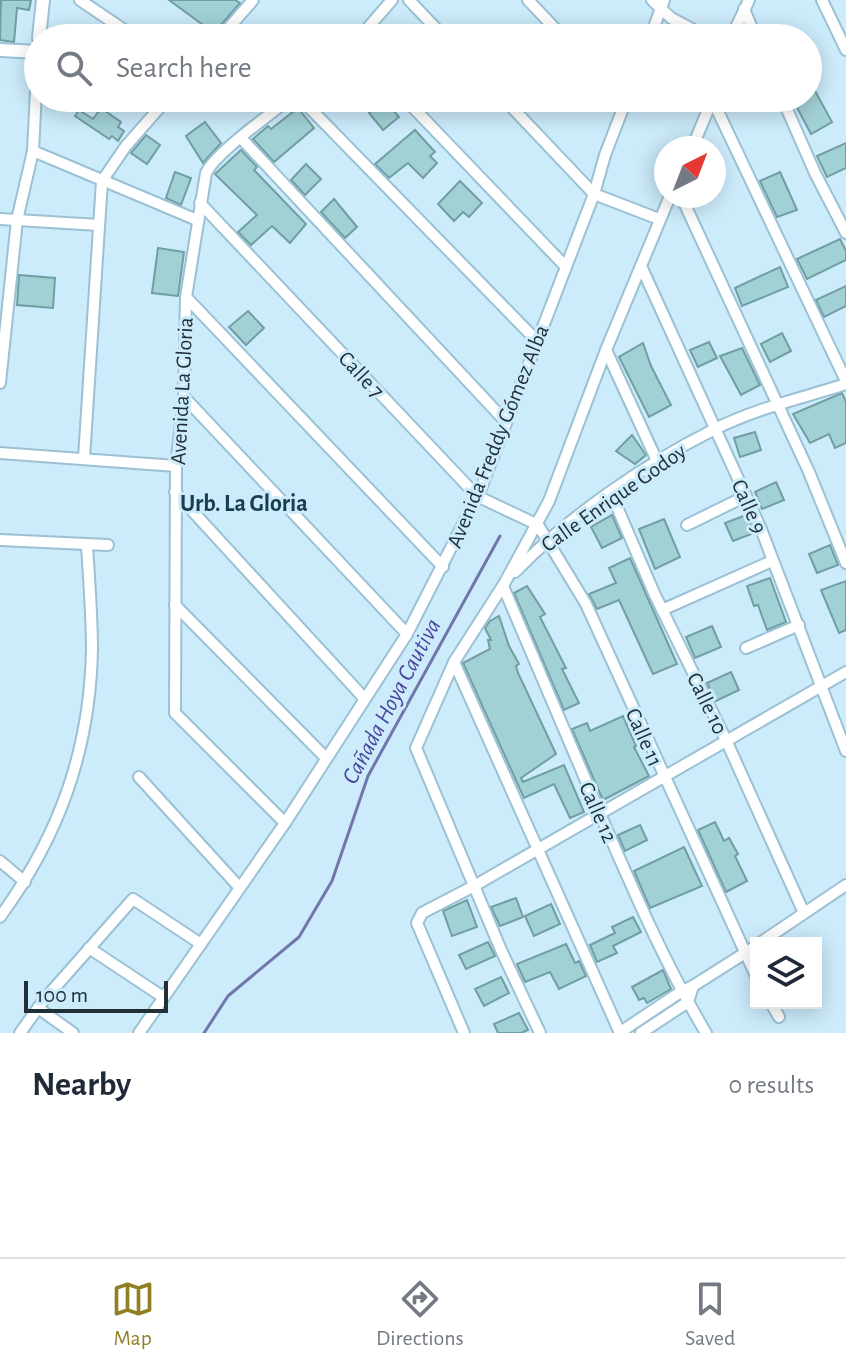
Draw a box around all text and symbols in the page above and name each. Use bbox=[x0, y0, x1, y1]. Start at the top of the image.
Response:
search box bbox=[24, 24, 822, 112]
icon: search bbox=[52, 46, 96, 90]
text: Search here bbox=[116, 53, 252, 83]
north arrow bbox=[654, 136, 726, 208]
street label: Avenida La Gloria bbox=[167, 317, 197, 465]
street label: Avenida Freddy Gómez Alba bbox=[443, 322, 553, 551]
street label: Calle 7 bbox=[334, 347, 388, 402]
street label: Calle Enrique Godoy bbox=[537, 439, 691, 556]
street label: Calle 9 bbox=[728, 476, 771, 537]
district label: Urb. La Gloria bbox=[180, 492, 308, 516]
water label: Cañada Hoya Cautiva bbox=[338, 615, 445, 788]
street label: Calle 10 bbox=[683, 669, 731, 738]
street label: Calle 11 bbox=[622, 705, 667, 770]
street label: Calle 12 bbox=[575, 779, 621, 846]
map controls bbox=[750, 937, 822, 1009]
button: layers bbox=[750, 937, 822, 1009]
scale bar bbox=[24, 977, 168, 1013]
text: 100 m bbox=[36, 984, 88, 1006]
text: Nearby bbox=[32, 1068, 131, 1102]
text: 0 results bbox=[728, 1072, 814, 1098]
tab: Map bbox=[111, 1277, 155, 1351]
tab: Directions bbox=[376, 1277, 464, 1351]
tab: Saved bbox=[685, 1277, 735, 1351]

